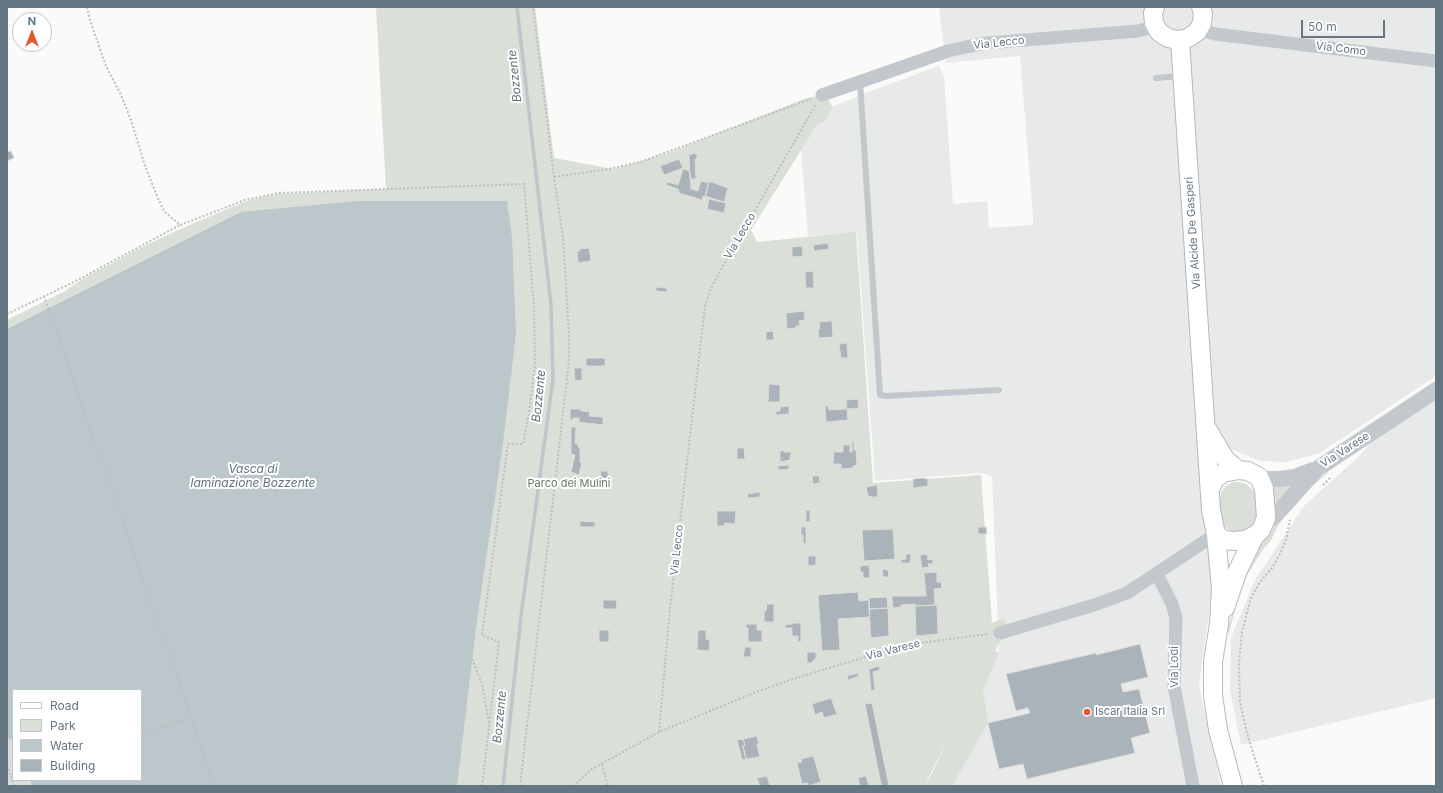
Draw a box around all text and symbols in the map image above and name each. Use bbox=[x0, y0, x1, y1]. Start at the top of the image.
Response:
north arrow bbox=[12, 12, 52, 52]
scale bar bbox=[1303, 12, 1387, 38]
text: N bbox=[28, 14, 36, 28]
text: 50 m bbox=[1308, 19, 1337, 34]
street label: Via Lecco bbox=[973, 34, 1025, 52]
street label: Via Como bbox=[1315, 39, 1367, 59]
water label: Bozzente bbox=[505, 49, 525, 103]
street label: Via Alcide De Gasperi bbox=[1182, 176, 1204, 290]
street label: Via Lecco bbox=[721, 210, 759, 262]
water label: Bozzente bbox=[529, 369, 549, 423]
street label: Via Varese bbox=[1318, 429, 1372, 471]
water label: Vasca di laminazione Bozzente bbox=[191, 462, 315, 490]
park label: Parco dei Mulini bbox=[528, 477, 610, 491]
street label: Via Lecco bbox=[668, 524, 686, 576]
street label: Via Varese bbox=[865, 637, 921, 663]
street label: Via Lodi bbox=[1168, 646, 1182, 688]
legend bbox=[12, 689, 142, 781]
water label: Bozzente bbox=[490, 690, 510, 744]
text: Road bbox=[50, 698, 79, 713]
place label: Iscar Italia Srl bbox=[1095, 705, 1165, 719]
marker: Iscar Italia Srl bbox=[1082, 707, 1092, 717]
text: Park bbox=[50, 718, 76, 733]
text: Water bbox=[50, 738, 83, 753]
text: Building bbox=[50, 758, 95, 773]

